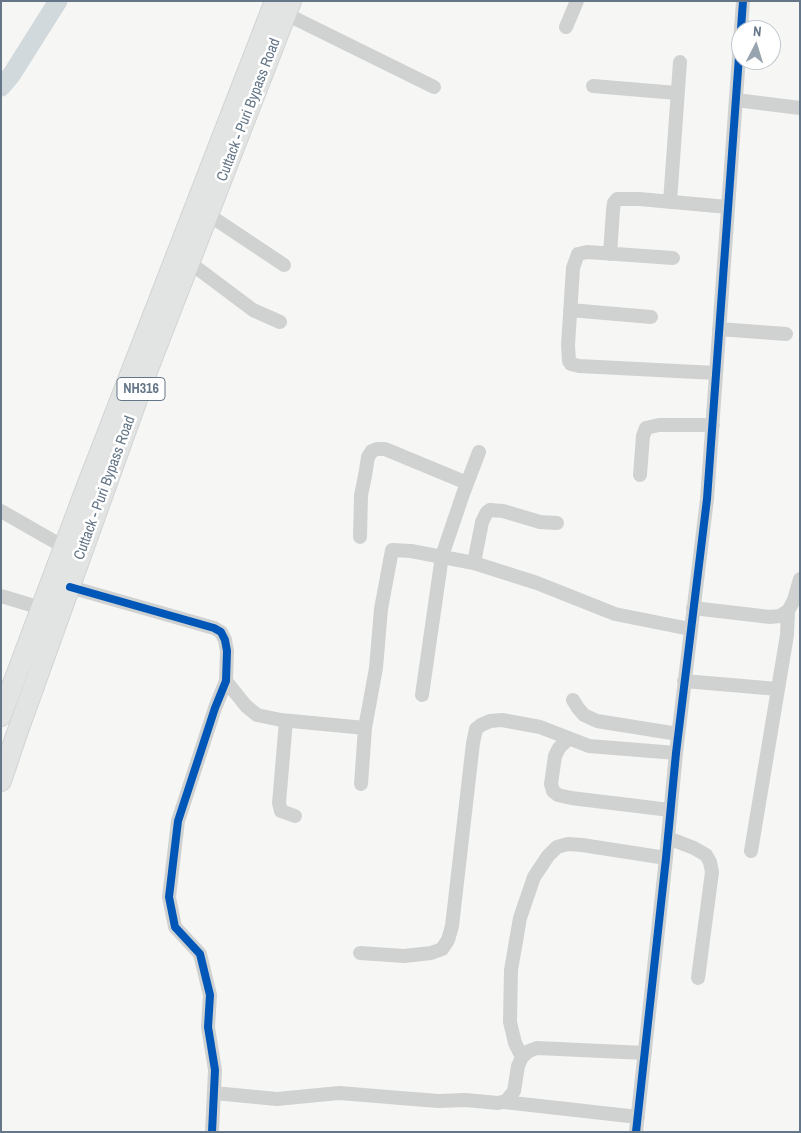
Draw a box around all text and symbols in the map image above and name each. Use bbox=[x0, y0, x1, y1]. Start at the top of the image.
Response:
north arrow bbox=[731, 20, 781, 70]
text: N bbox=[752, 22, 762, 40]
street label: Cuttack - Puri Bypass Road bbox=[213, 36, 285, 184]
road number: NH316 bbox=[117, 378, 165, 400]
street label: Cuttack - Puri Bypass Road bbox=[71, 414, 139, 562]

